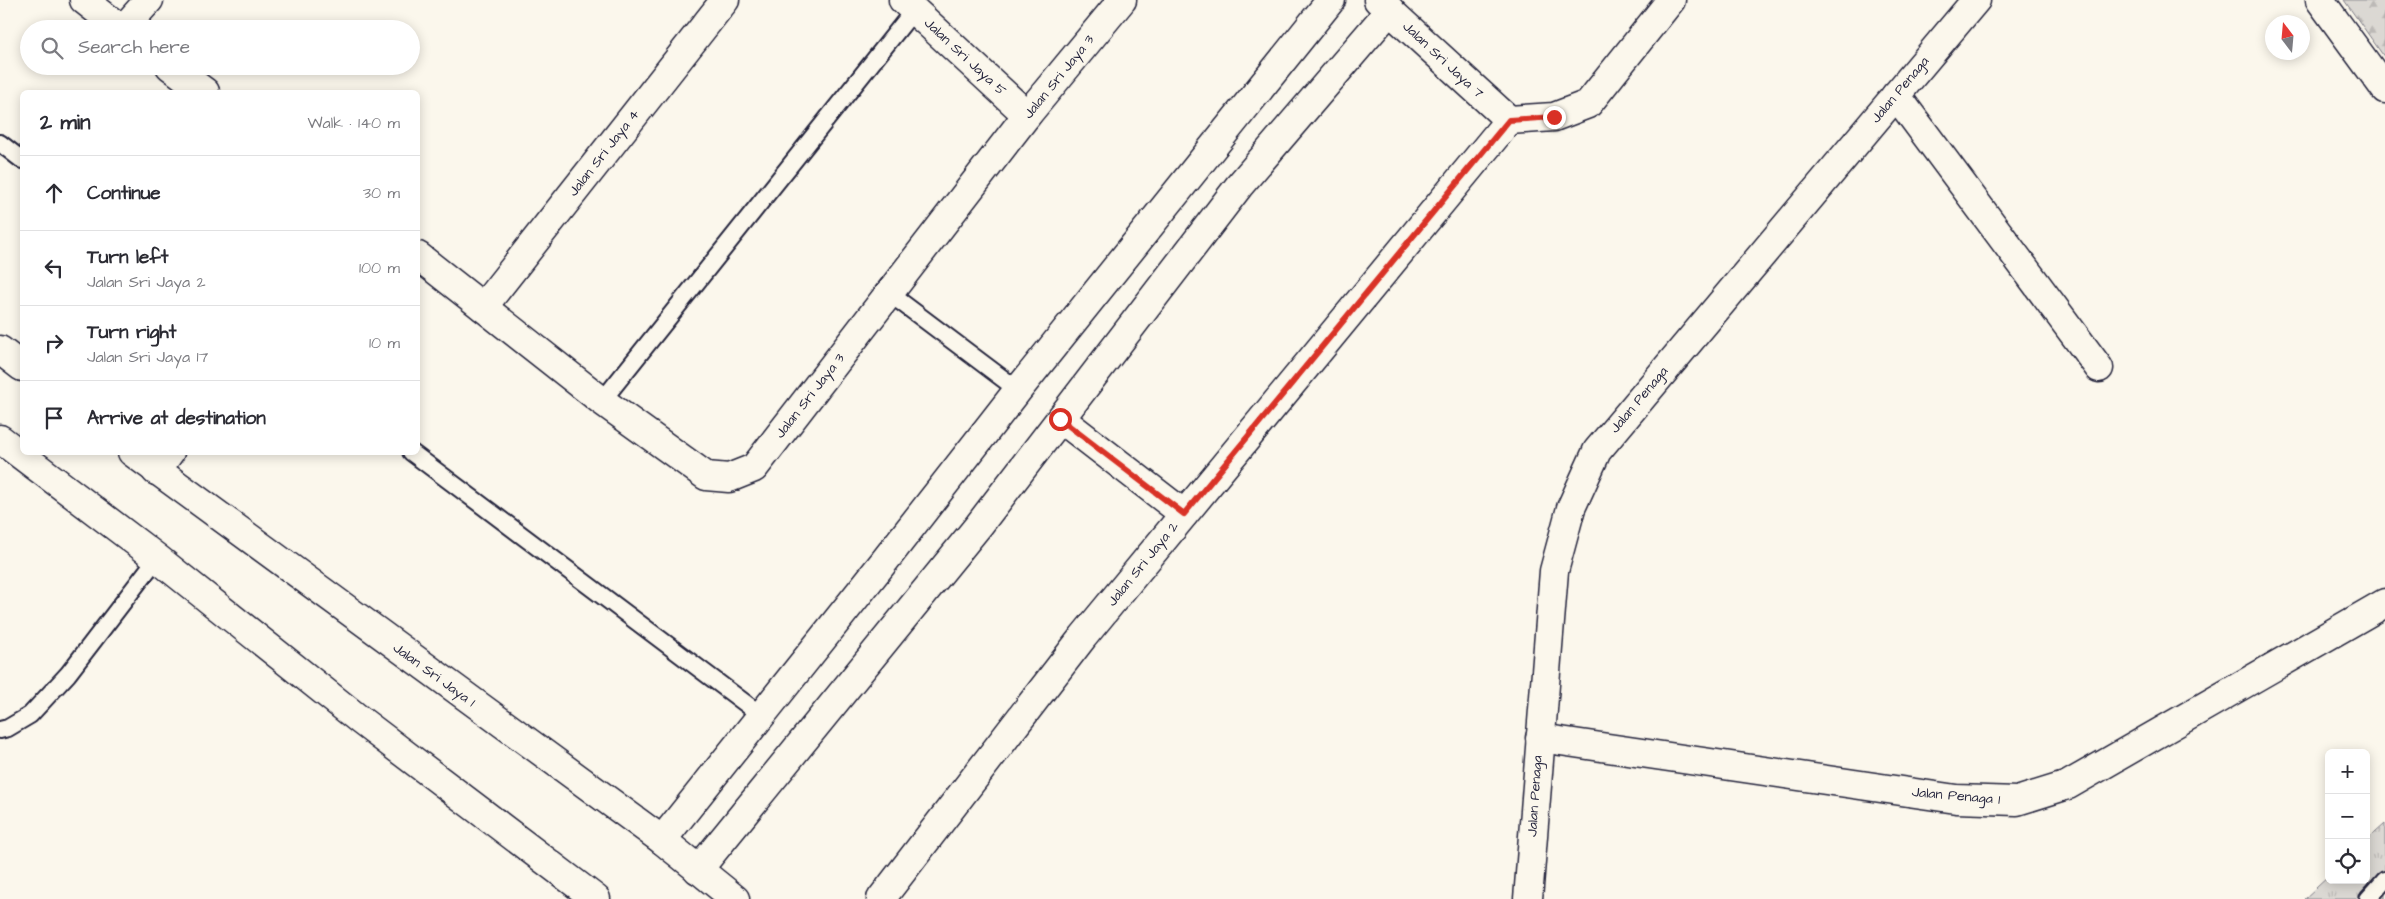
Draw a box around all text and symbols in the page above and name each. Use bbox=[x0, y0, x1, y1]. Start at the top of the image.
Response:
street label: Jalan Sri Jaya 5 bbox=[920, 14, 1011, 100]
north arrow bbox=[2265, 15, 2310, 60]
street label: Jalan Sri Jaya 7 bbox=[1398, 17, 1488, 103]
search box bbox=[20, 20, 420, 75]
street label: Jalan Sri Jaya 3 bbox=[1019, 31, 1099, 123]
icon: search bbox=[38, 34, 66, 62]
text: Search here bbox=[78, 34, 190, 61]
street label: Jalan Penaga bbox=[1866, 52, 1934, 128]
street label: Jalan Sri Jaya 4 bbox=[564, 105, 645, 201]
route end bbox=[1543, 106, 1566, 129]
text: 2 min bbox=[40, 108, 90, 137]
text: Walk · 140 m bbox=[308, 112, 400, 134]
icon: ahead bbox=[40, 179, 68, 207]
text: Continue bbox=[87, 180, 161, 207]
text: 30 m bbox=[363, 182, 400, 204]
text: Turn left bbox=[87, 244, 168, 271]
icon: left bbox=[40, 254, 68, 282]
text: 100 m bbox=[359, 257, 400, 279]
text: Jalan Sri Jaya 2 bbox=[87, 271, 206, 293]
text: Turn right bbox=[87, 319, 176, 346]
icon: right bbox=[40, 329, 68, 357]
text: 10 m bbox=[369, 332, 400, 354]
text: Jalan Sri Jaya 17 bbox=[87, 346, 208, 368]
street label: Jalan Sri Jaya 3 bbox=[770, 349, 850, 443]
street label: Jalan Penaga bbox=[1605, 362, 1673, 438]
icon: arrive bbox=[40, 404, 68, 432]
text: Arrive at destination bbox=[87, 405, 266, 432]
route start bbox=[1049, 408, 1072, 431]
street label: Jalan Sri Jaya 2 bbox=[1103, 517, 1183, 611]
street label: Jalan Sri Jaya 1 bbox=[389, 638, 480, 712]
map controls bbox=[2325, 749, 2370, 884]
button: + bbox=[2325, 749, 2370, 794]
street label: Jalan Penaga bbox=[1522, 755, 1548, 837]
street label: Jalan Penaga 1 bbox=[1911, 782, 2001, 810]
button: − bbox=[2325, 794, 2370, 839]
button: locate bbox=[2325, 839, 2370, 884]

